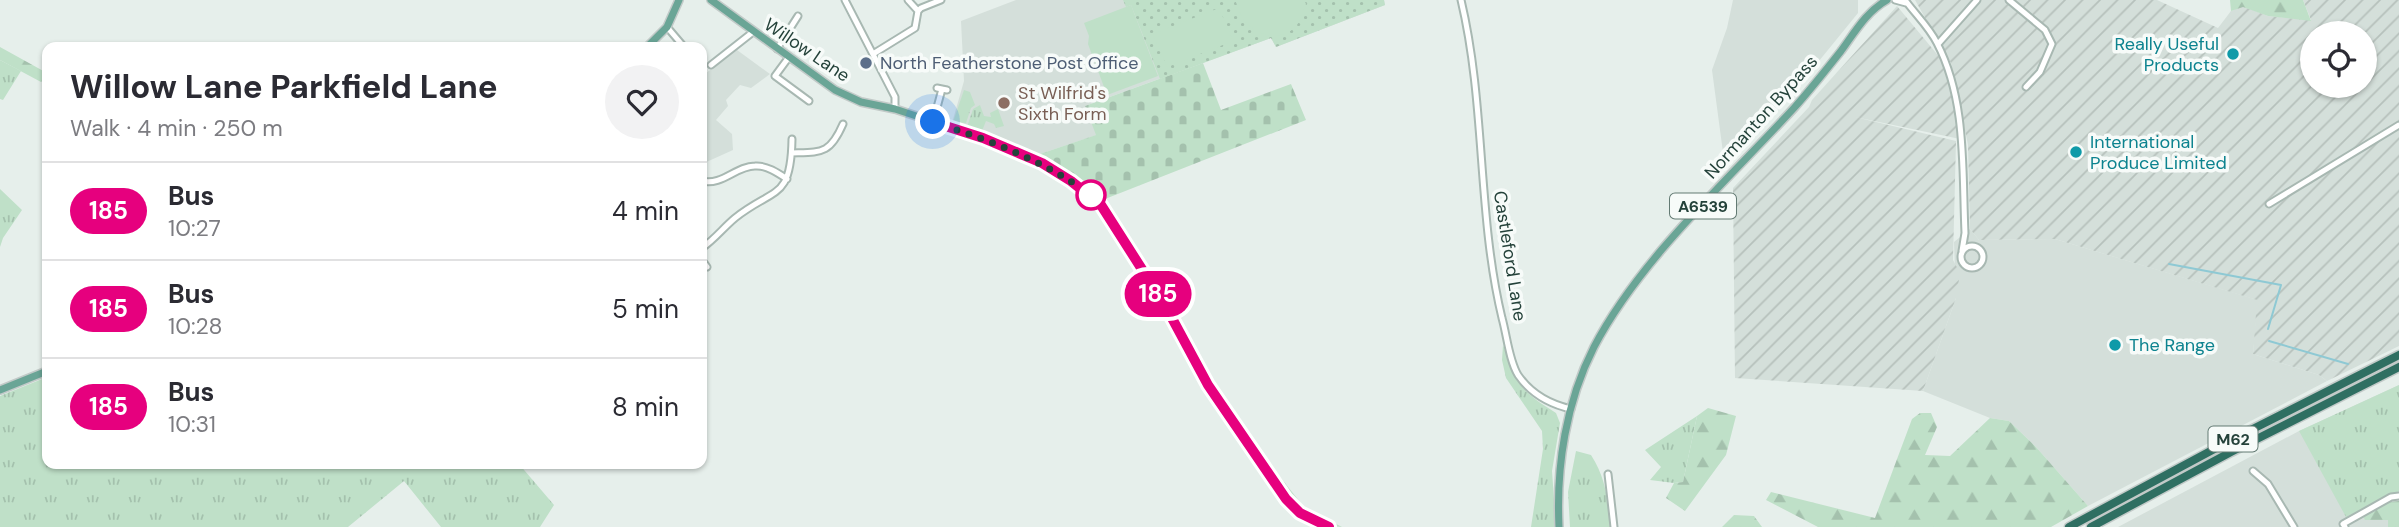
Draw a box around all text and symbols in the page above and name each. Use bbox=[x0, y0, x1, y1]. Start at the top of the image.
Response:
street label: Willow Lane bbox=[759, 13, 855, 87]
map controls bbox=[2300, 21, 2377, 98]
button: locate bbox=[2300, 21, 2377, 98]
place label: Really Useful Products bbox=[2115, 32, 2219, 77]
marker: Really Useful Products bbox=[2225, 46, 2241, 62]
street label: Normanton Bypass bbox=[1699, 50, 1823, 184]
place label: North Featherstone Post Office bbox=[880, 51, 1139, 75]
marker: North Featherstone Post Office bbox=[858, 55, 874, 71]
text: Willow Lane Parkfield Lane bbox=[70, 65, 498, 108]
button: heart bbox=[605, 65, 679, 139]
place label: St Wilfrid's Sixth Form bbox=[1018, 81, 1107, 126]
marker: St Wilfrid's Sixth Form bbox=[996, 95, 1012, 111]
your location bbox=[915, 104, 950, 139]
text: Walk · 4 min · 250 m bbox=[70, 113, 283, 143]
place label: International Produce Limited bbox=[2090, 130, 2227, 175]
marker: International Produce Limited bbox=[2068, 144, 2084, 160]
text: Bus bbox=[168, 179, 214, 213]
unlabelled marker bbox=[1076, 180, 1106, 210]
street label: Castleford Lane bbox=[1488, 189, 1532, 323]
text: 4 min bbox=[612, 194, 679, 228]
road number: A6539 bbox=[1670, 194, 1736, 218]
text: 185 bbox=[89, 195, 128, 226]
text: 10:27 bbox=[168, 213, 221, 243]
line badge: 185 bbox=[1118, 271, 1198, 317]
text: Bus bbox=[168, 277, 214, 311]
text: 185 bbox=[1139, 278, 1177, 309]
text: 5 min bbox=[612, 292, 679, 326]
text: 185 bbox=[89, 293, 128, 324]
text: 10:28 bbox=[168, 311, 222, 341]
place label: The Range bbox=[2129, 333, 2215, 357]
marker: The Range bbox=[2107, 337, 2123, 353]
text: Bus bbox=[168, 375, 214, 409]
text: 8 min bbox=[612, 390, 679, 424]
text: 185 bbox=[89, 391, 128, 422]
text: 10:31 bbox=[168, 409, 216, 439]
road number: M62 bbox=[2208, 426, 2258, 452]

